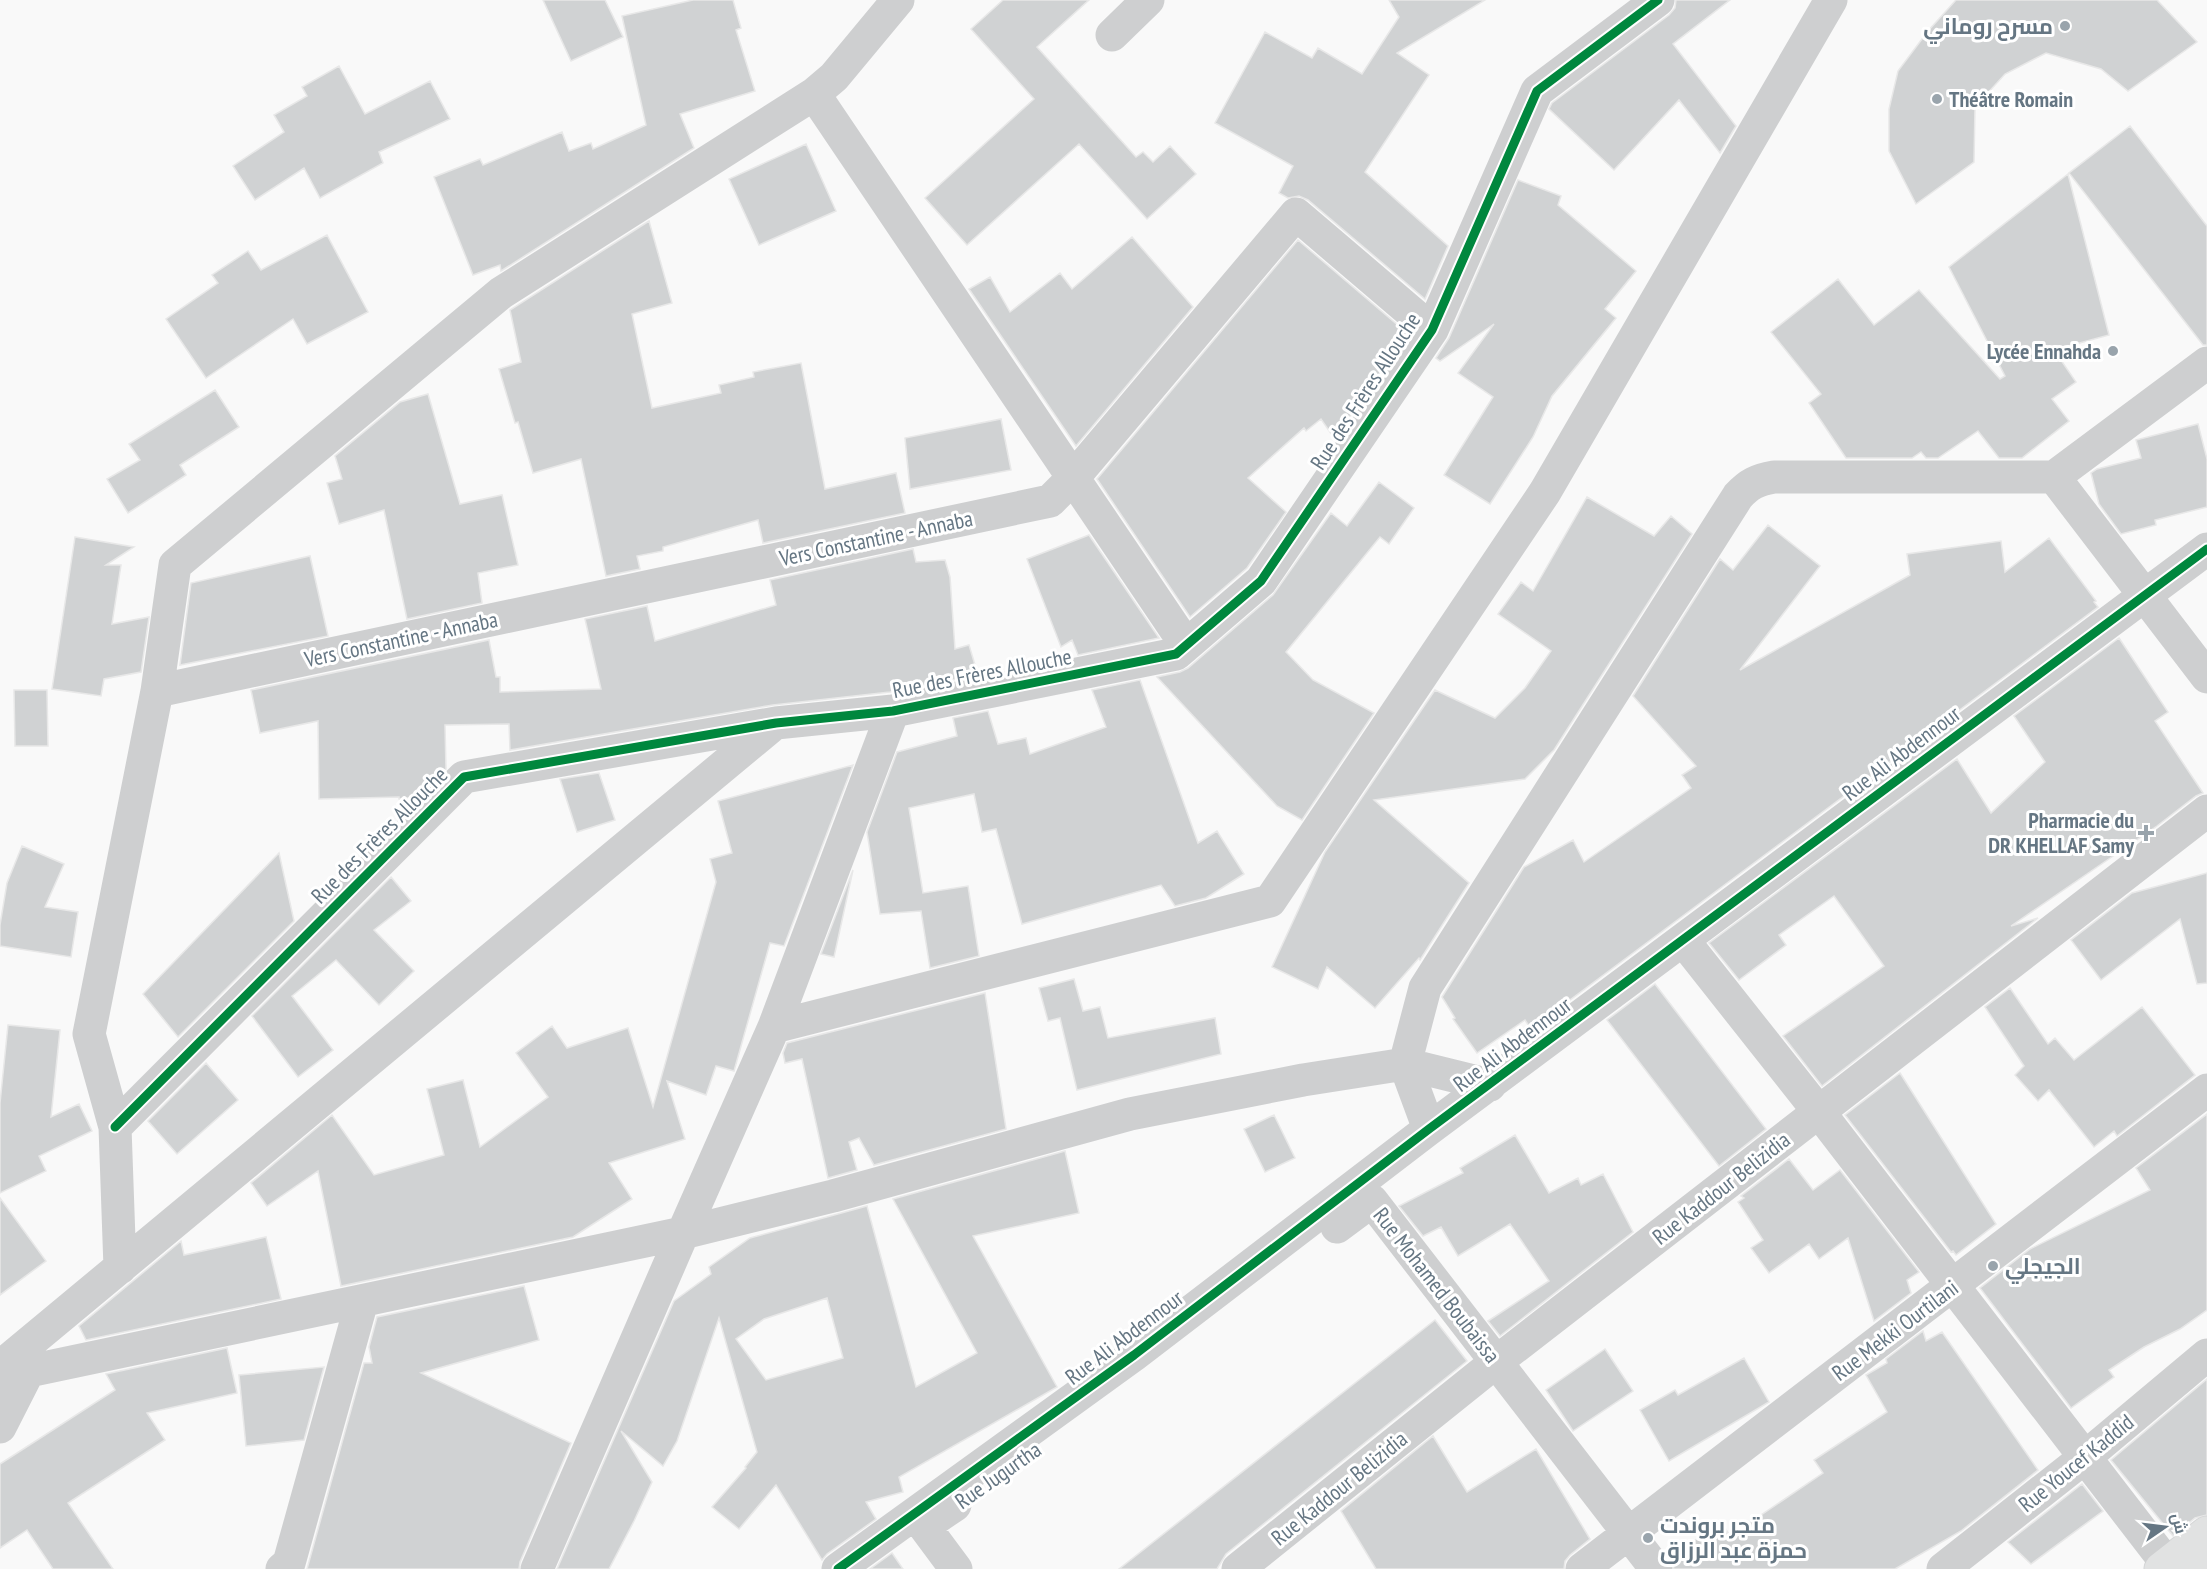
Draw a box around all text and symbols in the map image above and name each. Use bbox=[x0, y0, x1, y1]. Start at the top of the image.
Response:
place label: مسرح روماني bbox=[1923, 12, 2053, 44]
marker: مسرح روماني bbox=[2058, 19, 2072, 33]
place label: Théâtre Romain bbox=[1949, 85, 2073, 113]
marker: Théâtre Romain bbox=[1930, 92, 1944, 106]
street label: Rue des Frères Allouche bbox=[1304, 307, 1426, 475]
place label: Lycée Ennahda bbox=[1987, 337, 2101, 365]
marker: Lycée Ennahda bbox=[2106, 344, 2120, 358]
street label: Vers Constantine - Annaba bbox=[776, 504, 975, 572]
street label: Vers Constantine - Annaba bbox=[301, 605, 500, 673]
street label: Rue des Frères Allouche bbox=[890, 642, 1074, 704]
street label: Rue Ali Abdennour bbox=[1836, 700, 1966, 806]
street label: Rue des Frères Allouche bbox=[305, 761, 453, 909]
place label: Pharmacie du DR KHELLAF Samy bbox=[1988, 806, 2135, 859]
marker: Pharmacie du DR KHELLAF Samy bbox=[2139, 826, 2153, 840]
street label: Rue Ali Abdennour bbox=[1447, 991, 1577, 1097]
street label: Rue Kaddour Belizidia bbox=[1647, 1126, 1795, 1250]
street label: Rue Mohamed Boubaissa bbox=[1368, 1202, 1506, 1368]
place label: الجيجلي bbox=[2005, 1252, 2081, 1284]
marker: الجيجلي bbox=[1986, 1259, 2000, 1273]
street label: Rue Mekki Ourtilani bbox=[1826, 1273, 1964, 1387]
street label: Rue Ali Abdennour bbox=[1059, 1284, 1189, 1390]
street label: Rue Youcef Kaddid bbox=[2013, 1408, 2139, 1518]
street label: Rue Kaddour Belizidia bbox=[1265, 1425, 1413, 1551]
street label: Rue Jugurtha bbox=[949, 1435, 1047, 1515]
north arrow bbox=[2135, 1497, 2195, 1557]
place label: متجر بروندت حمزة عبد الرزاق bbox=[1660, 1511, 1807, 1564]
text: ش bbox=[2167, 1511, 2192, 1536]
marker: متجر بروندت حمزة عبد الرزاق bbox=[1641, 1531, 1655, 1545]

